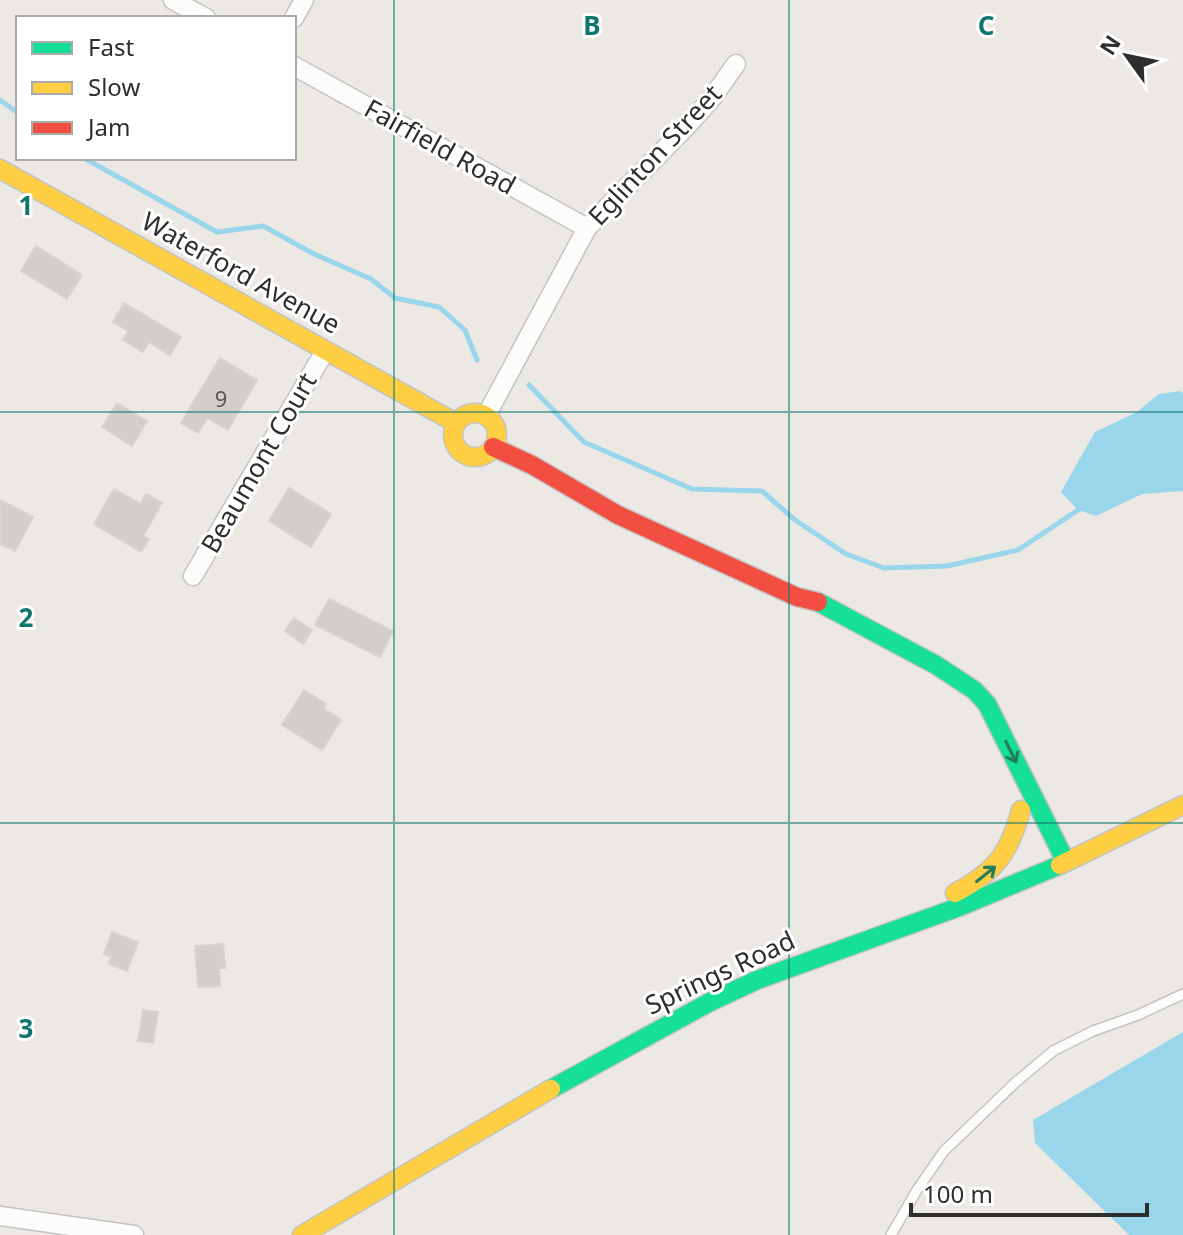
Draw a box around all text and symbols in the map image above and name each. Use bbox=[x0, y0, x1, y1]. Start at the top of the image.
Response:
text: B bbox=[583, 7, 601, 43]
text: C bbox=[978, 7, 994, 43]
legend bbox=[16, 16, 296, 160]
north arrow bbox=[1087, 16, 1167, 96]
text: N bbox=[1092, 29, 1127, 60]
text: Fast bbox=[88, 30, 134, 63]
text: Slow bbox=[88, 70, 140, 103]
street label: Eglinton Street bbox=[580, 76, 729, 233]
street label: Fairfield Road bbox=[358, 90, 523, 203]
text: Jam bbox=[86, 110, 130, 143]
text: 1 bbox=[19, 187, 33, 223]
street label: Waterford Avenue bbox=[136, 203, 347, 342]
street label: Beaumont Court bbox=[192, 366, 324, 559]
house number: 9 bbox=[215, 383, 227, 413]
text: 2 bbox=[19, 599, 34, 635]
one-way arrow bbox=[1004, 740, 1019, 764]
one-way arrow bbox=[975, 865, 996, 883]
street label: Springs Road bbox=[639, 922, 800, 1023]
text: 3 bbox=[19, 1010, 33, 1046]
scale bar bbox=[911, 1167, 1147, 1217]
text: 100 m bbox=[923, 1177, 993, 1210]

